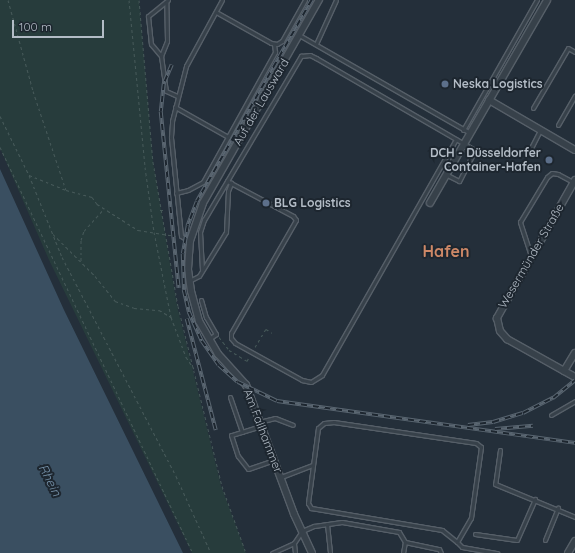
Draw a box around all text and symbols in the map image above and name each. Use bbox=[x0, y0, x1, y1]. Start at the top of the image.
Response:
scale bar bbox=[14, 12, 106, 38]
text: 100 m bbox=[19, 19, 52, 34]
street label: Auf der Lausward bbox=[230, 56, 292, 148]
place label: Neska Logistics bbox=[453, 77, 543, 91]
marker: Neska Logistics bbox=[440, 79, 450, 89]
place label: DCH - Düsseldorfer Container-Hafen bbox=[430, 146, 541, 174]
marker: DCH - Düsseldorfer Container-Hafen bbox=[544, 155, 554, 165]
place label: BLG Logistics bbox=[274, 196, 350, 210]
marker: BLG Logistics bbox=[261, 198, 271, 208]
street label: Wesermünder Straße bbox=[495, 201, 567, 311]
district label: Hafen bbox=[422, 241, 470, 261]
street label: Am Fallhammer bbox=[240, 387, 286, 475]
water label: Rhein bbox=[35, 461, 65, 499]

